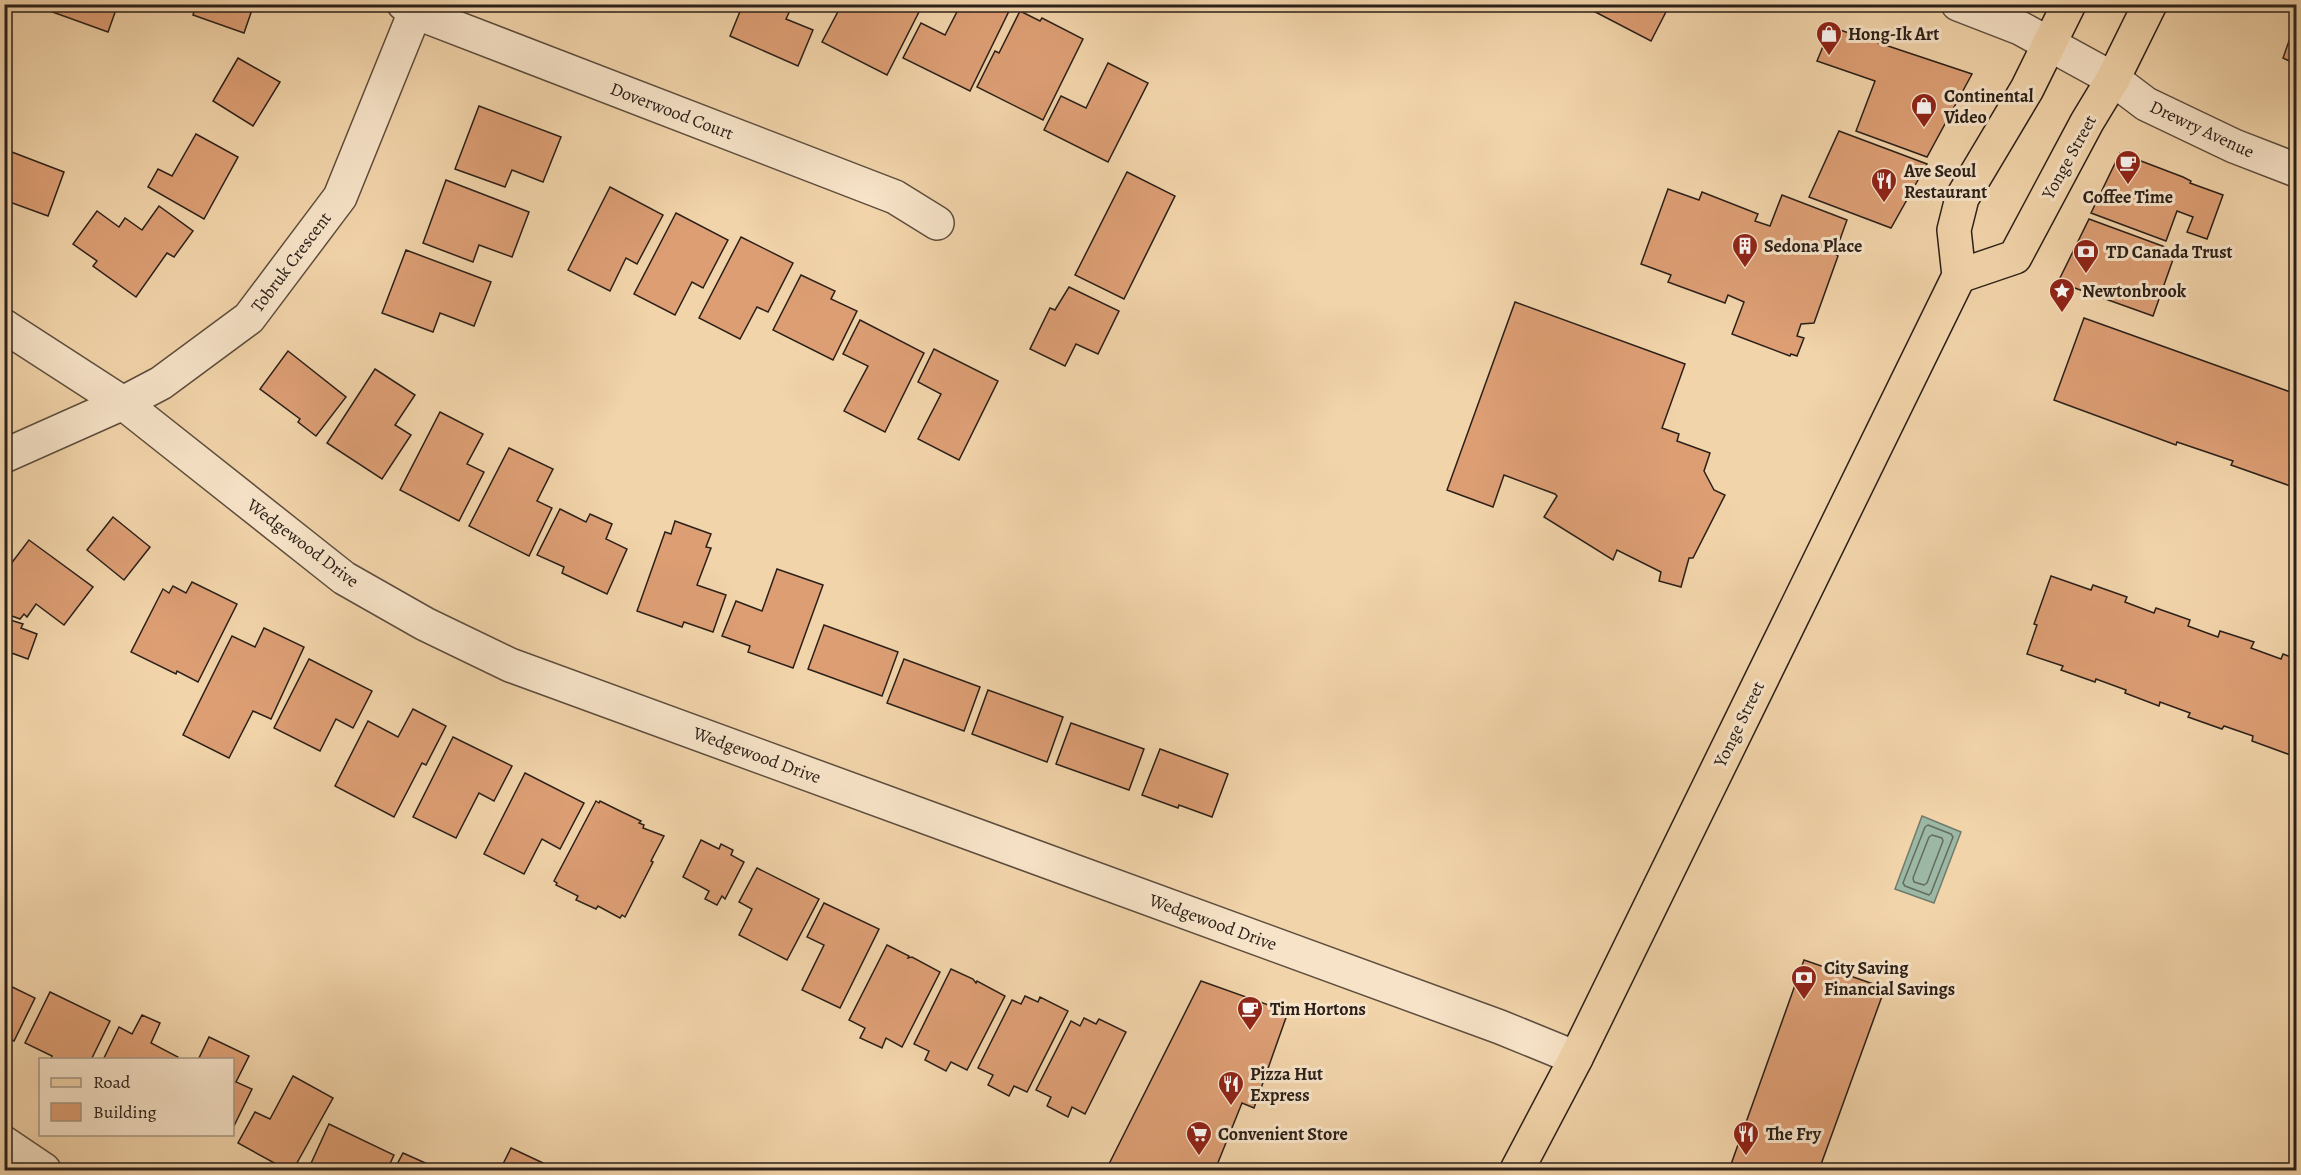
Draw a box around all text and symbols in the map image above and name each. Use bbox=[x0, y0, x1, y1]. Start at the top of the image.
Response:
shop icon: Hong-Ik Art bbox=[1814, 19, 1844, 57]
place label: Hong-Ik Art bbox=[1848, 22, 1939, 46]
street label: Doverwood Court bbox=[607, 76, 737, 146]
place label: Continental Video bbox=[1943, 84, 2034, 129]
shop icon: Continental Video bbox=[1909, 91, 1939, 129]
street label: Drewry Avenue bbox=[2146, 94, 2258, 164]
street label: Yonge Street bbox=[2036, 111, 2102, 204]
cafe icon: Coffee Time bbox=[2113, 148, 2143, 186]
place label: Ave Seoul Restaurant bbox=[1903, 159, 1987, 204]
restaurant icon: Ave Seoul Restaurant bbox=[1869, 166, 1899, 204]
place label: Coffee Time bbox=[2083, 185, 2173, 209]
street label: Tobruk Crescent bbox=[245, 207, 337, 317]
building icon: Sedona Place bbox=[1730, 231, 1760, 269]
place label: Sedona Place bbox=[1764, 234, 1862, 258]
bank icon: TD Canada Trust bbox=[2071, 237, 2101, 275]
place label: TD Canada Trust bbox=[2106, 240, 2232, 264]
place icon: Newtonbrook bbox=[2047, 276, 2077, 314]
place label: Newtonbrook bbox=[2082, 279, 2187, 303]
street label: Wedgewood Drive bbox=[241, 492, 364, 593]
street label: Yonge Street bbox=[1707, 677, 1770, 772]
street label: Wedgewood Drive bbox=[689, 720, 824, 789]
street label: Wedgewood Drive bbox=[1145, 887, 1280, 956]
place label: City Saving Financial Savings bbox=[1824, 956, 1955, 1001]
bank icon: City Saving Financial Savings bbox=[1789, 963, 1819, 1001]
cafe icon: Tim Hortons bbox=[1235, 994, 1265, 1032]
place label: Tim Hortons bbox=[1270, 997, 1366, 1021]
legend bbox=[39, 1058, 234, 1136]
place label: Pizza Hut Express bbox=[1250, 1062, 1323, 1107]
restaurant icon: Pizza Hut Express bbox=[1216, 1069, 1246, 1107]
text: Road bbox=[93, 1070, 131, 1094]
text: Building bbox=[93, 1100, 157, 1124]
supermarket icon: Convenient Store bbox=[1184, 1119, 1214, 1157]
restaurant icon: The Fry bbox=[1731, 1119, 1761, 1157]
place label: Convenient Store bbox=[1218, 1122, 1348, 1146]
place label: The Fry bbox=[1766, 1122, 1822, 1146]

